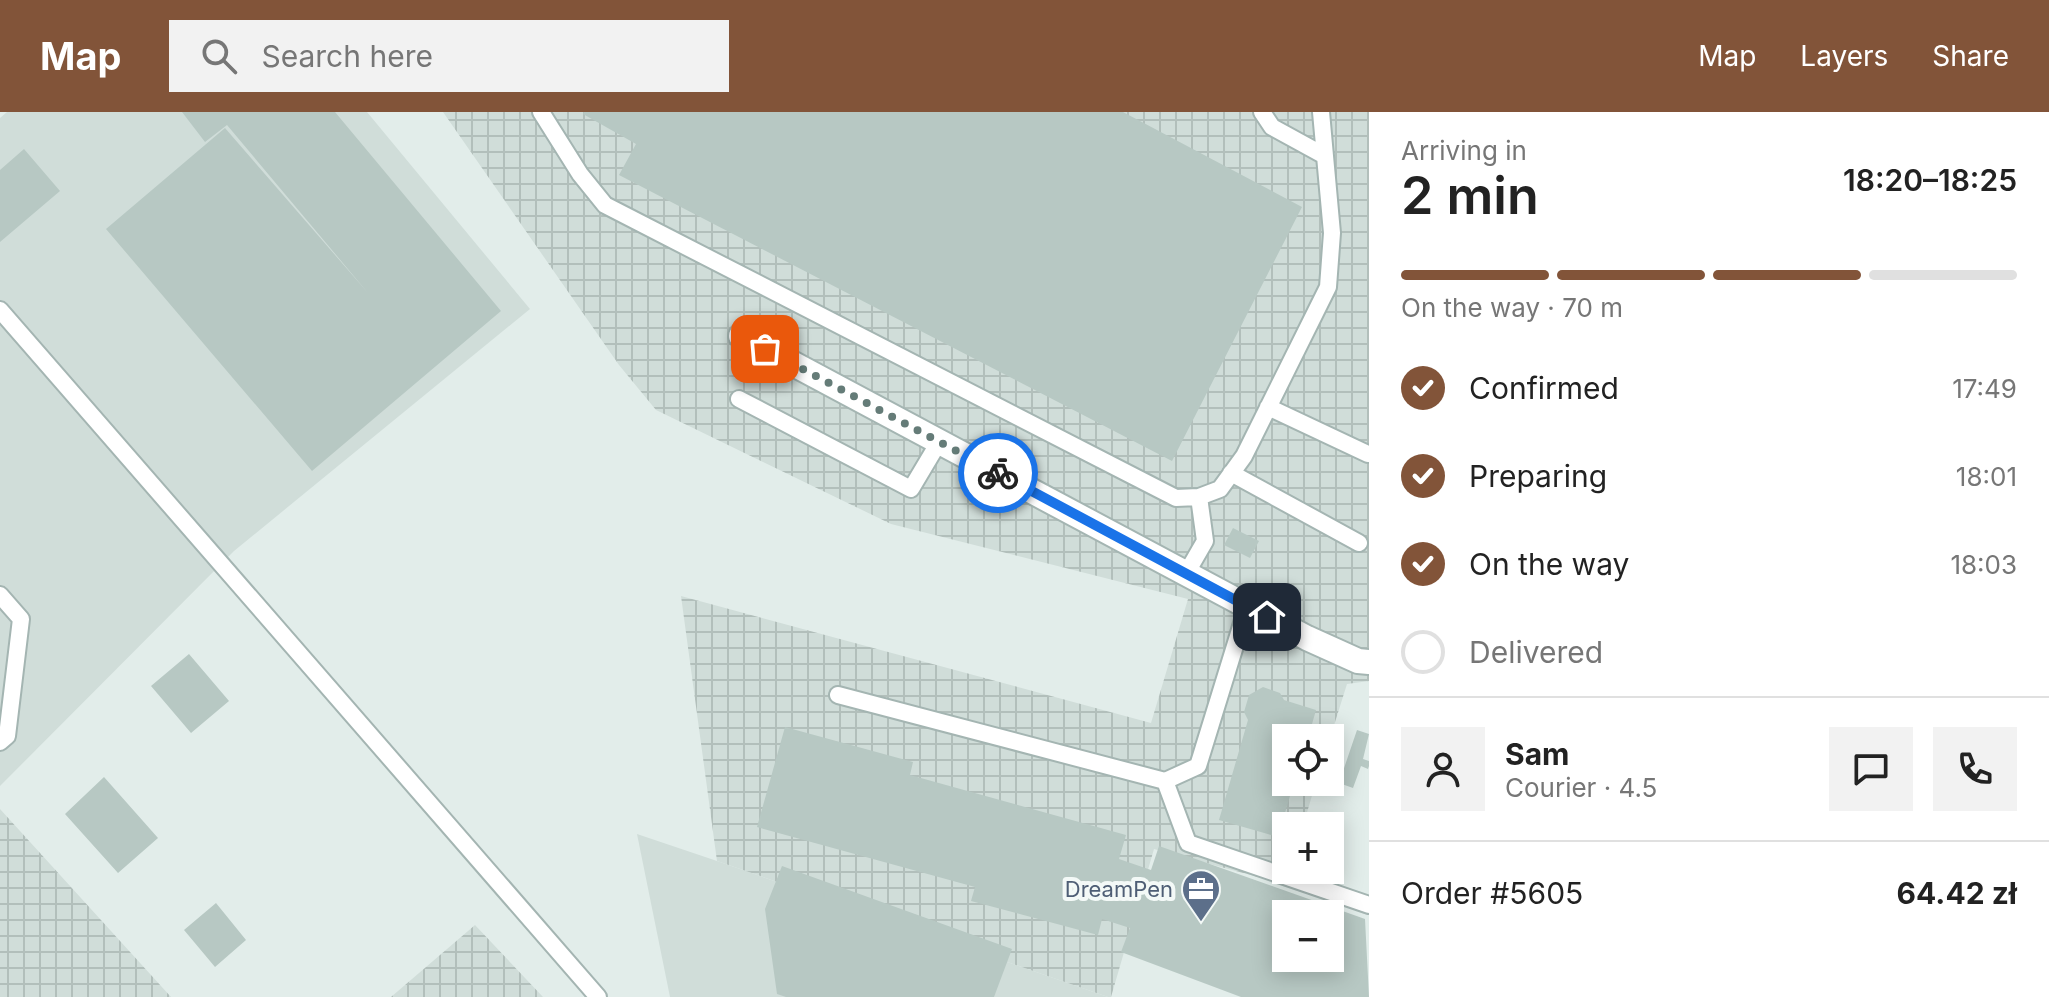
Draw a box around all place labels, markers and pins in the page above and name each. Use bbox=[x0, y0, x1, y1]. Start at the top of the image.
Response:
pin bbox=[731, 315, 799, 383]
pin bbox=[1233, 583, 1301, 651]
office icon: DreamPen bbox=[1180, 868, 1222, 923]
place label: DreamPen bbox=[1065, 876, 1173, 902]

